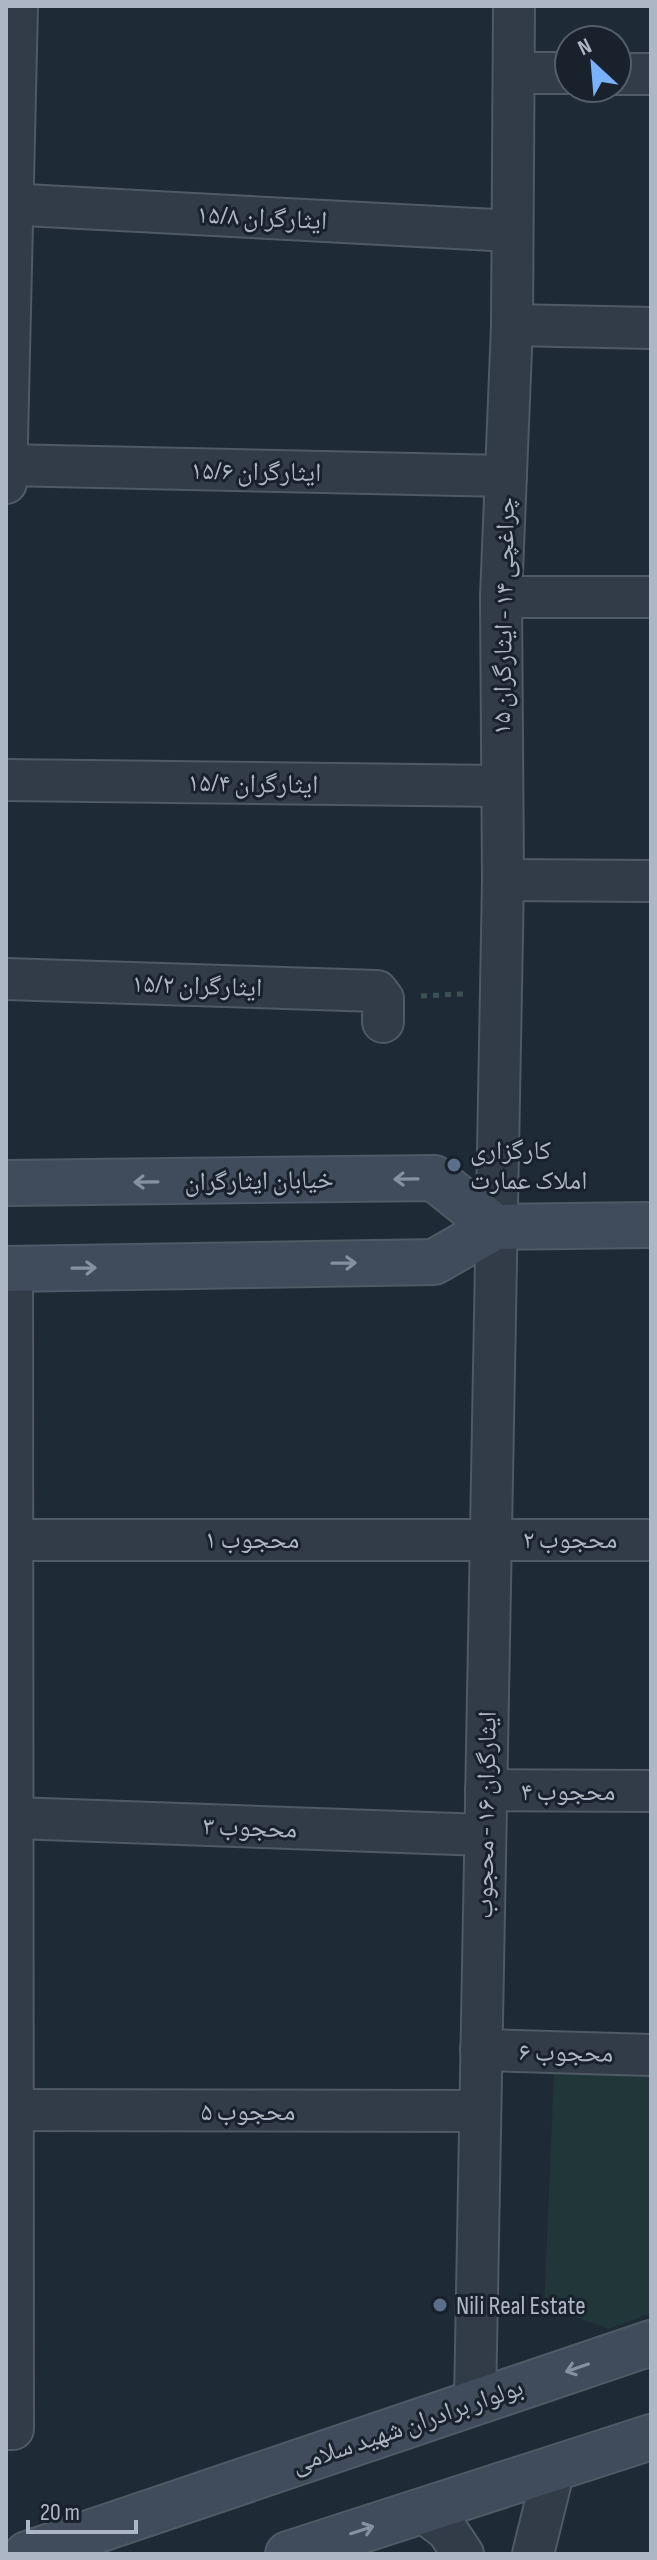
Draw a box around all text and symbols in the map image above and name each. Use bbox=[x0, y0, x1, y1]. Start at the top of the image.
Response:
north arrow bbox=[553, 24, 633, 104]
text: N bbox=[574, 33, 596, 62]
street label: ایثارگران ۱۵/۸ bbox=[196, 200, 328, 237]
street label: ایثارگران ۱۵/۶ bbox=[190, 456, 322, 489]
street label: چراغچی ۱۴ - ایثارگران ۱۵ bbox=[487, 497, 522, 735]
street label: ایثارگران ۱۵/۴ bbox=[187, 768, 319, 801]
street label: ایثارگران ۱۵/۲ bbox=[131, 969, 263, 1004]
place label: کارگزاری املاک عمارت bbox=[470, 1136, 587, 1197]
marker: کارگزاری املاک عمارت bbox=[445, 1156, 463, 1174]
street label: خیابان ایثارگران bbox=[184, 1165, 334, 1198]
one-way arrow bbox=[393, 1171, 420, 1186]
one-way arrow bbox=[133, 1174, 160, 1190]
one-way arrow bbox=[330, 1256, 357, 1271]
one-way arrow bbox=[70, 1260, 97, 1276]
street label: محجوب ۱ bbox=[205, 1525, 299, 1556]
street label: محجوب ۲ bbox=[523, 1525, 617, 1556]
street label: ایثارگران ۱۶ - محجوب bbox=[469, 1711, 504, 1919]
street label: محجوب ۴ bbox=[521, 1777, 615, 1808]
street label: محجوب ۳ bbox=[202, 1811, 298, 1846]
street label: محجوب ۶ bbox=[518, 2037, 614, 2070]
street label: محجوب ۵ bbox=[201, 2097, 295, 2128]
place label: Nili Real Estate bbox=[456, 2291, 586, 2322]
marker: Nili Real Estate bbox=[431, 2296, 449, 2314]
one-way arrow bbox=[565, 2361, 590, 2376]
street label: بولوار برادران شهید سلامی bbox=[288, 2372, 527, 2481]
scale bar bbox=[28, 2484, 136, 2534]
text: 20 m bbox=[40, 2498, 80, 2527]
one-way arrow bbox=[348, 2522, 374, 2537]

